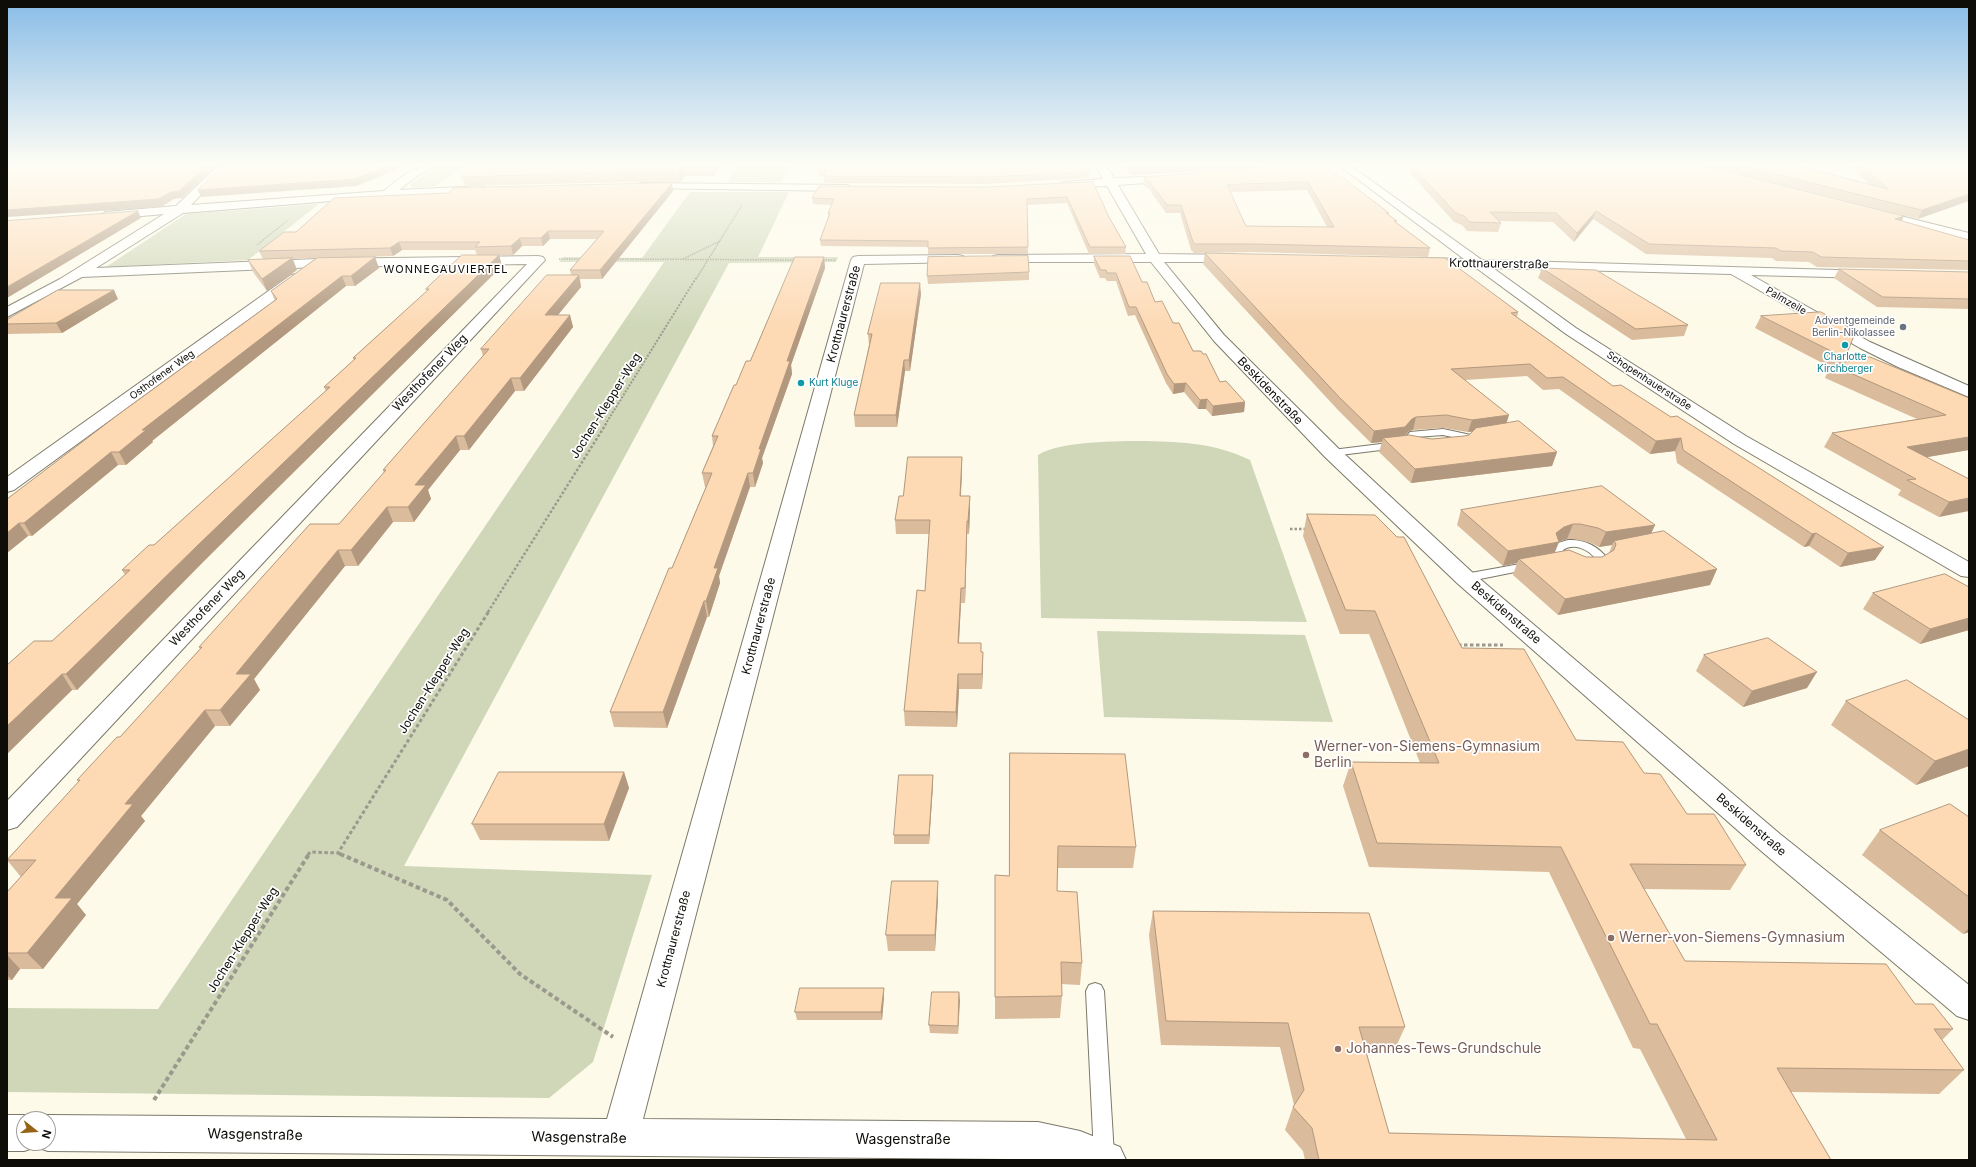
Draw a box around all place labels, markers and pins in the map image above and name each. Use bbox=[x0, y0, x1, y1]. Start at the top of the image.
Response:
place label: Adventgemeinde Berlin-Nikolassee bbox=[1812, 315, 1895, 338]
marker: Adventgemeinde Berlin-Nikolassee bbox=[1898, 322, 1908, 332]
marker: Charlotte Kirchberger bbox=[1840, 340, 1850, 350]
place label: Charlotte Kirchberger bbox=[1817, 351, 1873, 374]
place label: Kurt Kluge bbox=[809, 377, 858, 389]
marker: Kurt Kluge bbox=[796, 378, 806, 388]
place label: Werner-von-Siemens-Gymnasium Berlin bbox=[1314, 739, 1540, 772]
marker: Werner-von-Siemens-Gymnasium Berlin bbox=[1301, 750, 1311, 760]
place label: Werner-von-Siemens-Gymnasium bbox=[1619, 930, 1845, 946]
marker: Werner-von-Siemens-Gymnasium bbox=[1606, 933, 1616, 943]
place label: Johannes-Tews-Grundschule bbox=[1346, 1041, 1542, 1057]
marker: Johannes-Tews-Grundschule bbox=[1333, 1044, 1343, 1054]

